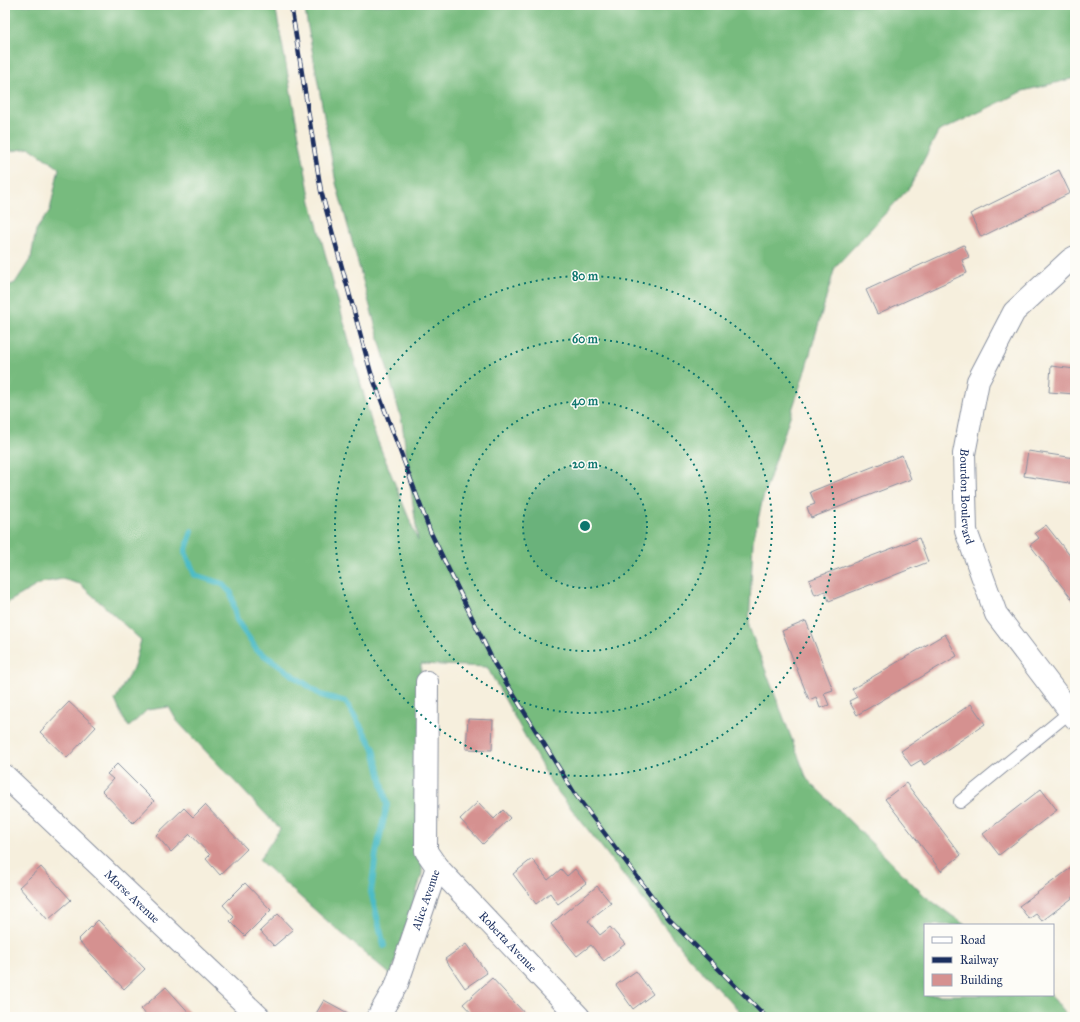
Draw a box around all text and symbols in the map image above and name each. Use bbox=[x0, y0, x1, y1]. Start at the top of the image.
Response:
text: 80 m bbox=[572, 269, 599, 283]
text: 60 m bbox=[572, 332, 599, 346]
text: 40 m bbox=[572, 394, 599, 409]
street label: Bourdon Boulevard bbox=[957, 447, 977, 546]
text: 20 m bbox=[572, 457, 599, 471]
centre of rings bbox=[578, 519, 592, 533]
street label: Morse Avenue bbox=[101, 867, 162, 926]
street label: Alice Avenue bbox=[409, 868, 443, 933]
street label: Roberta Avenue bbox=[476, 909, 540, 975]
legend bbox=[924, 924, 1054, 996]
text: Road bbox=[960, 933, 986, 947]
text: Railway bbox=[960, 953, 999, 967]
text: Building bbox=[960, 973, 1003, 988]

